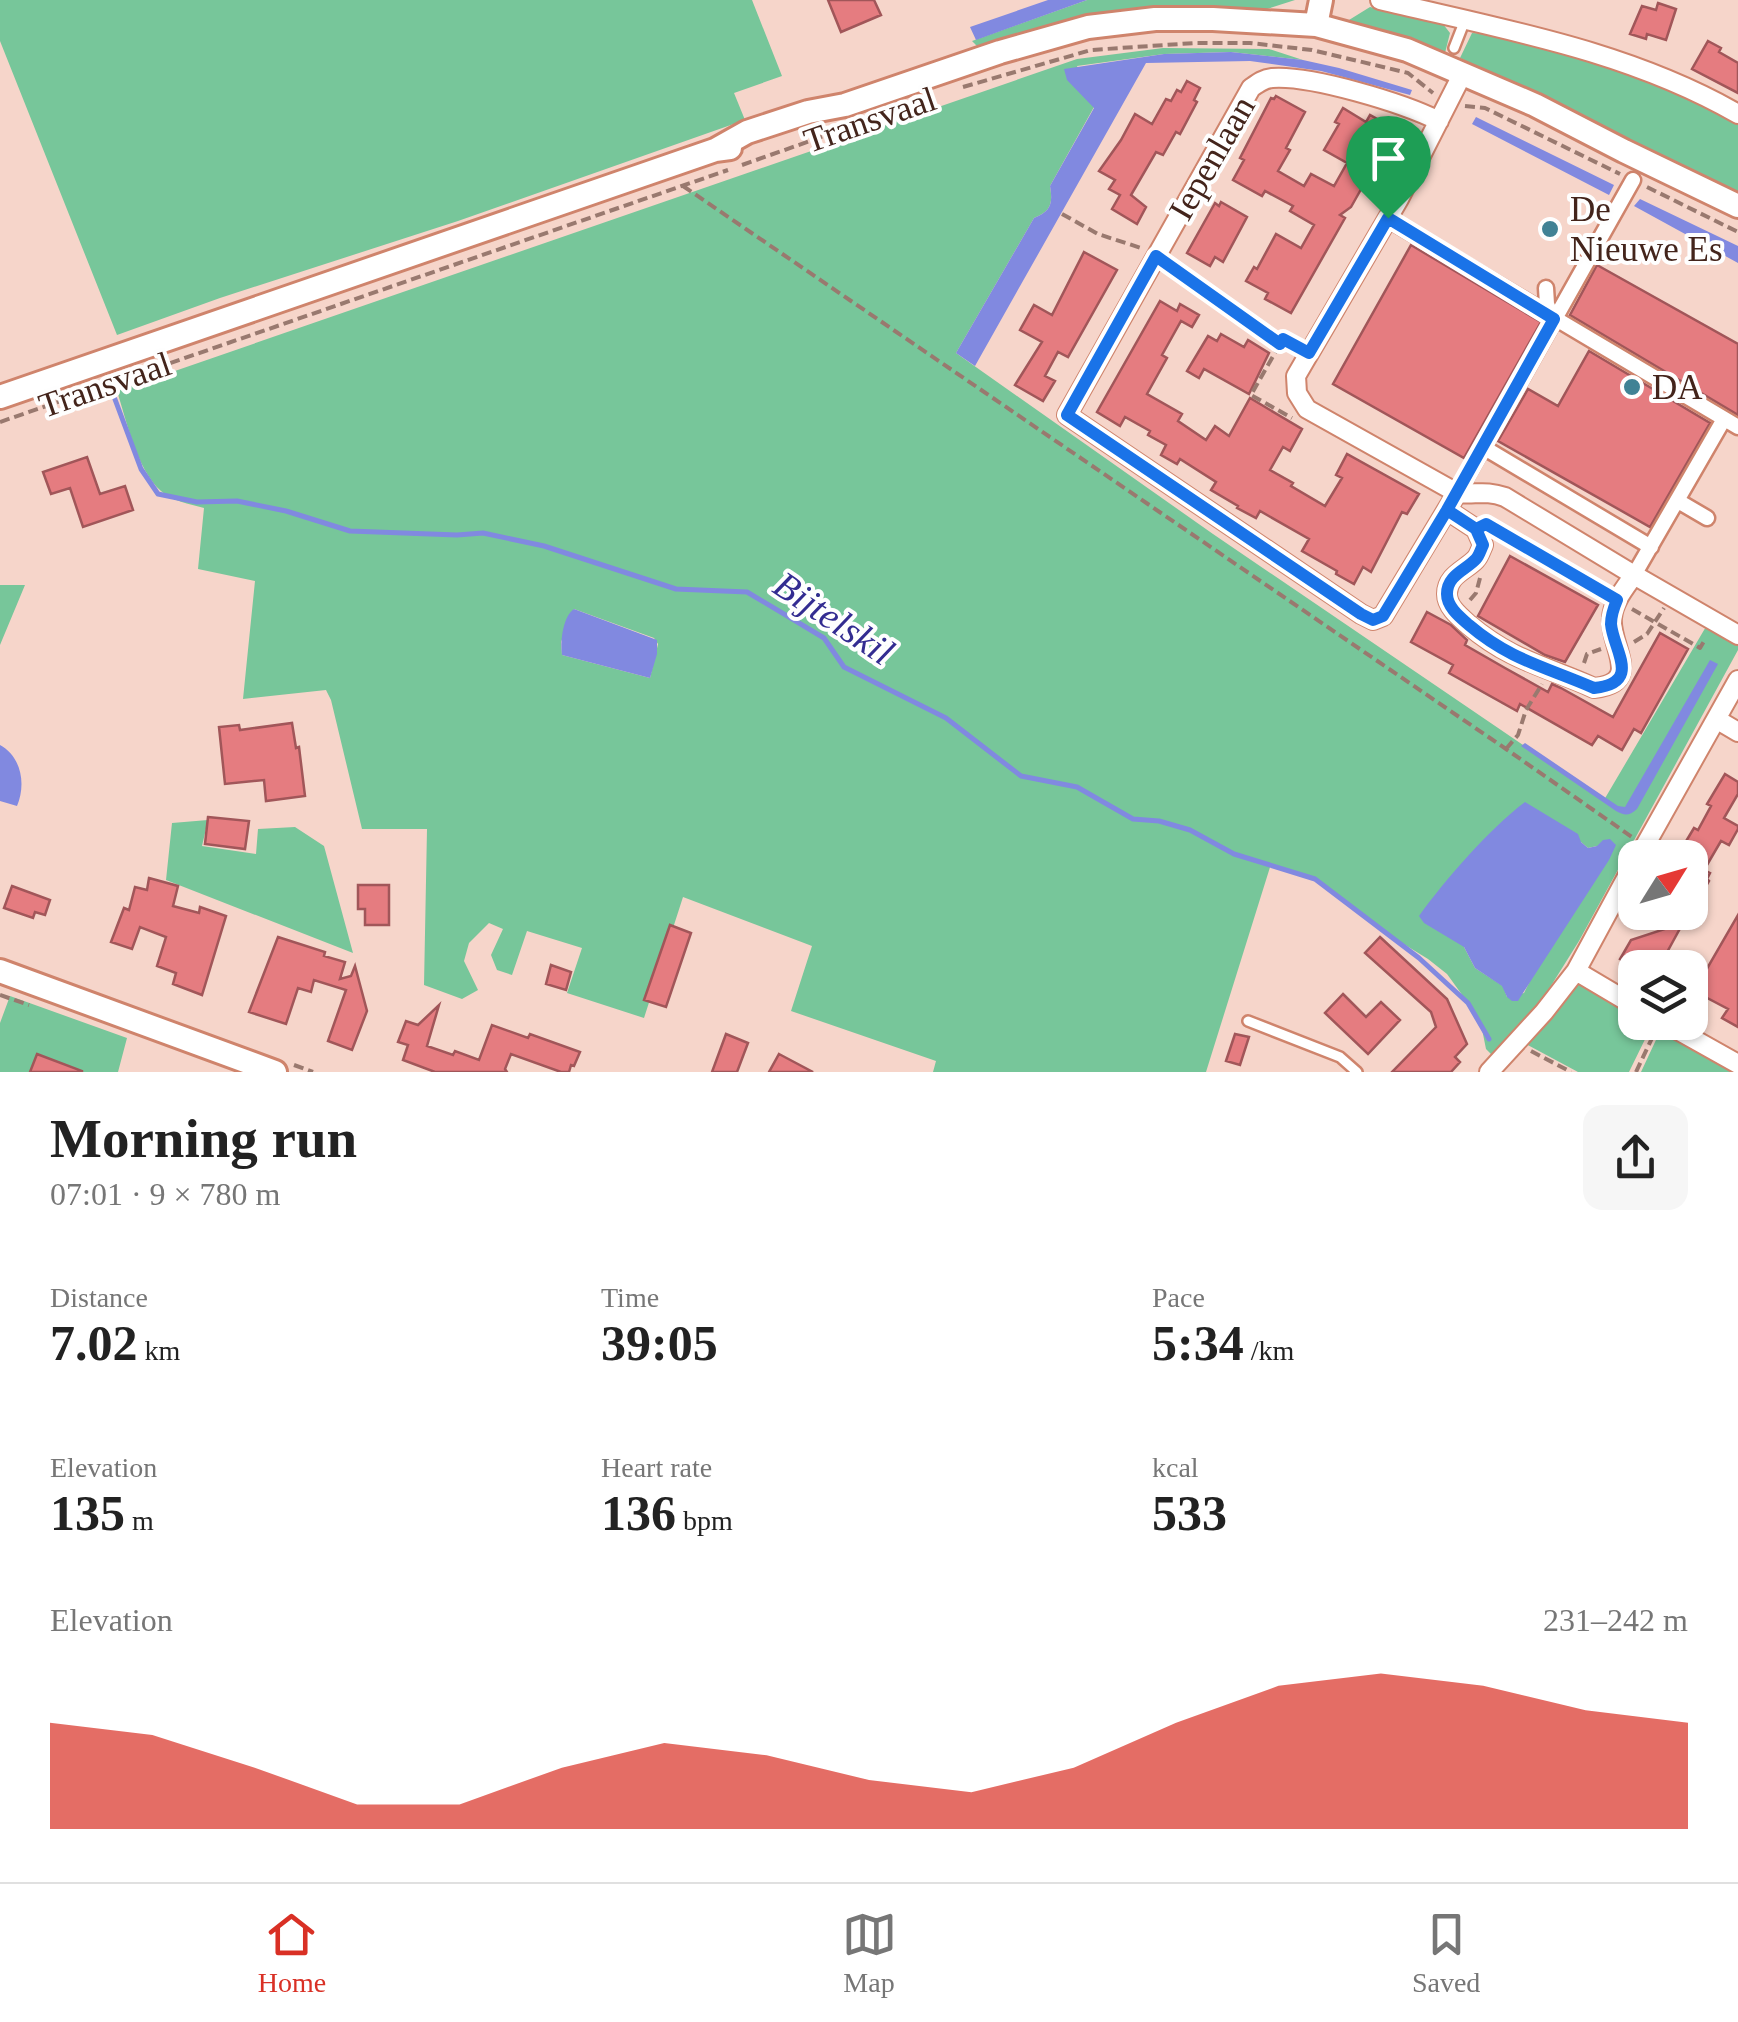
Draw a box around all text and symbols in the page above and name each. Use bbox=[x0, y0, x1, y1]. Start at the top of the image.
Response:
street label: Transvaal bbox=[799, 79, 941, 161]
street label: Iepenlaan bbox=[1161, 89, 1263, 227]
pin bbox=[1346, 116, 1431, 219]
icon: arrive bbox=[1361, 131, 1416, 186]
place label: De Nieuwe Es bbox=[1570, 190, 1723, 269]
marker: De Nieuwe Es bbox=[1539, 218, 1561, 240]
street label: Transvaal bbox=[34, 344, 176, 426]
place label: DA bbox=[1652, 368, 1703, 407]
marker: DA bbox=[1621, 376, 1643, 398]
water label: Bijtelskil bbox=[766, 563, 902, 673]
north arrow bbox=[1618, 840, 1708, 930]
map controls bbox=[1618, 840, 1708, 1040]
button: layers bbox=[1618, 950, 1708, 1040]
button: share bbox=[1583, 1105, 1688, 1210]
text: Morning run bbox=[50, 1108, 357, 1169]
text: 07:01 · 9 × 780 m bbox=[50, 1176, 280, 1212]
text: Distance bbox=[50, 1282, 148, 1313]
text: Time bbox=[601, 1282, 659, 1313]
text: Pace bbox=[1152, 1282, 1205, 1313]
text: 7.02 bbox=[50, 1315, 138, 1371]
text: 39:05 bbox=[601, 1315, 718, 1371]
text: 5:34 bbox=[1152, 1315, 1244, 1371]
text: km bbox=[138, 1335, 180, 1366]
text: /km bbox=[1244, 1335, 1294, 1366]
text: Elevation bbox=[50, 1452, 157, 1483]
text: Heart rate bbox=[601, 1452, 712, 1483]
text: kcal bbox=[1152, 1452, 1199, 1483]
text: 135 bbox=[50, 1485, 125, 1541]
text: 136 bbox=[601, 1485, 676, 1541]
text: 533 bbox=[1152, 1485, 1227, 1541]
text: m bbox=[125, 1505, 154, 1536]
text: bpm bbox=[676, 1505, 733, 1536]
text: Elevation bbox=[50, 1602, 173, 1638]
text: 231–242 m bbox=[1543, 1602, 1688, 1638]
tab: Home bbox=[258, 1907, 326, 1999]
tab: Map bbox=[842, 1907, 897, 1999]
tab: Saved bbox=[1412, 1907, 1480, 1999]

